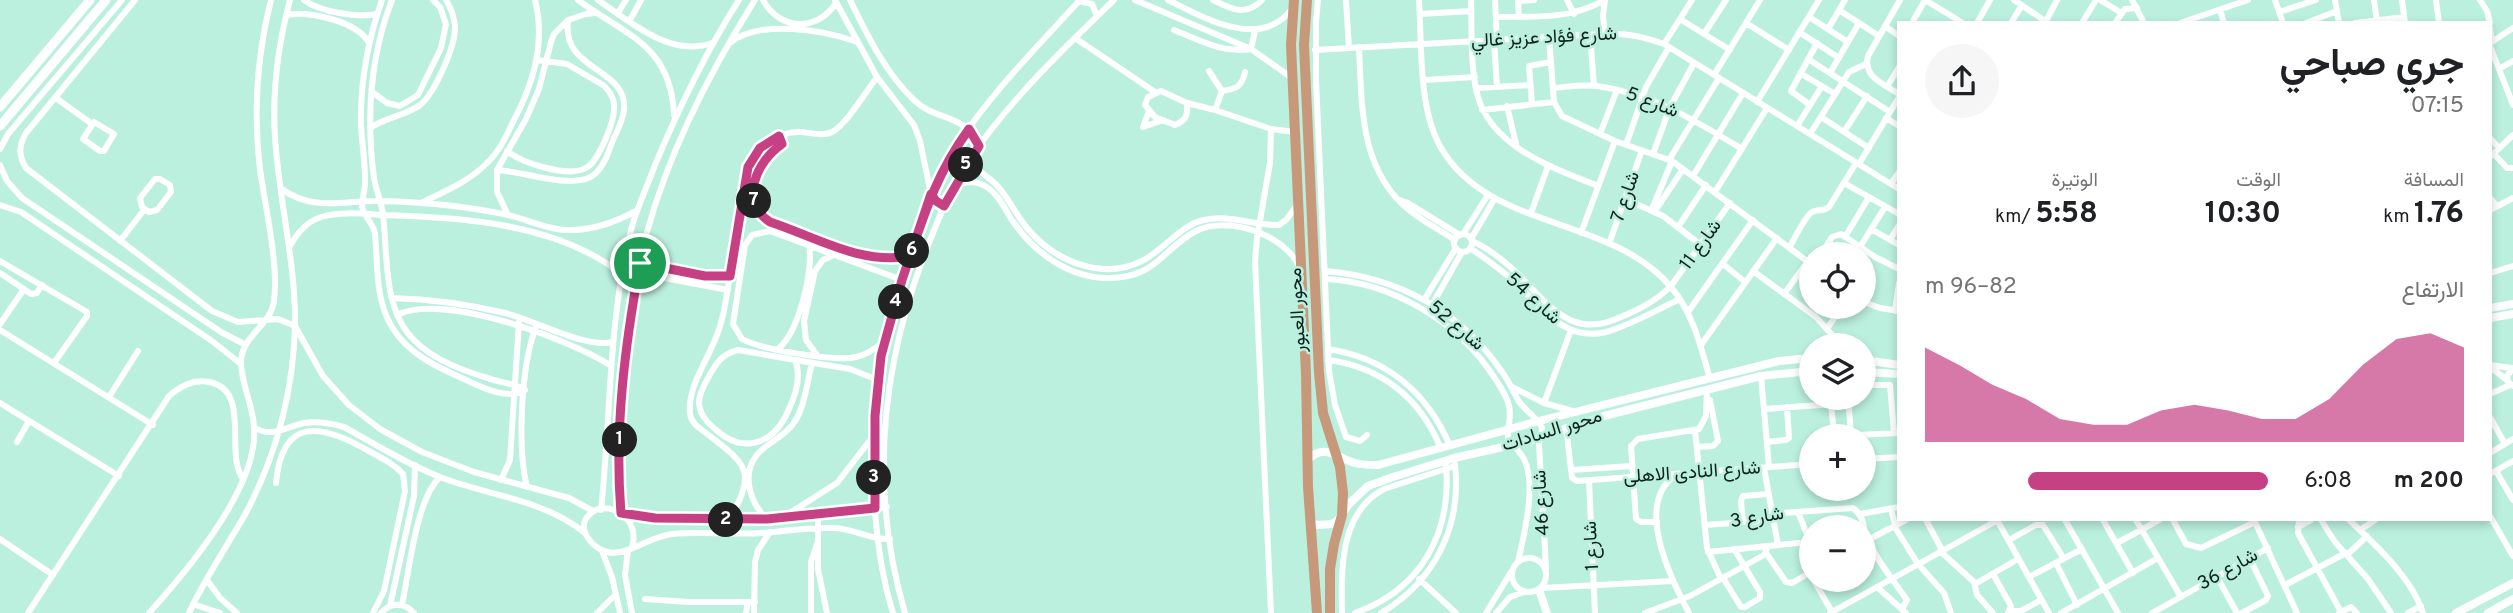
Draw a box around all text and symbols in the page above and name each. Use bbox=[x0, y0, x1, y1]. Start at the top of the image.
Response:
street label: شارع فؤاد عزيز غالي bbox=[1470, 22, 1618, 56]
text: جري صباحي bbox=[2280, 41, 2464, 90]
button: share bbox=[1925, 44, 1999, 118]
street label: شارع 5 bbox=[1622, 82, 1682, 124]
text: 07:15 bbox=[2411, 92, 2464, 121]
pin: 5 bbox=[948, 148, 984, 182]
text: 5 bbox=[960, 152, 971, 176]
street label: شارع 7 bbox=[1606, 168, 1646, 226]
text: الوتيرة bbox=[2052, 169, 2098, 193]
text: الوقت bbox=[2236, 169, 2281, 193]
text: المسافة bbox=[2404, 169, 2464, 193]
pin: 7 bbox=[736, 184, 772, 218]
text: 7 bbox=[748, 188, 759, 212]
text: 5:58 bbox=[2035, 196, 2098, 233]
text: 10:30 bbox=[2205, 196, 2281, 233]
text: 1.76 bbox=[2414, 196, 2464, 233]
text: /km bbox=[1995, 205, 2035, 229]
text: km bbox=[2383, 205, 2414, 229]
street label: شارع 11 bbox=[1675, 215, 1727, 275]
pin bbox=[610, 233, 670, 293]
pin: 6 bbox=[894, 233, 930, 268]
text: 6 bbox=[906, 238, 917, 262]
map controls bbox=[1799, 242, 1876, 592]
button: locate bbox=[1799, 242, 1876, 319]
icon: arrive bbox=[621, 244, 659, 282]
street label: محور العبور bbox=[1284, 267, 1312, 354]
street label: شارع 54 bbox=[1500, 268, 1566, 330]
text: 82–96 m bbox=[1925, 273, 2017, 302]
text: الارتفاع bbox=[2402, 277, 2464, 306]
pin: 4 bbox=[878, 284, 914, 320]
text: 4 bbox=[889, 289, 902, 313]
street label: شارع 52 bbox=[1423, 296, 1489, 356]
button: layers bbox=[1799, 333, 1876, 410]
street label: محور السادات bbox=[1499, 404, 1605, 458]
pin: 1 bbox=[602, 422, 638, 458]
button: + bbox=[1799, 424, 1876, 501]
text: 1 bbox=[616, 427, 623, 451]
street label: شارع النادى الاهلى bbox=[1622, 456, 1762, 490]
pin: 3 bbox=[856, 461, 892, 496]
text: 3 bbox=[868, 465, 879, 489]
text: 6:08 bbox=[2304, 467, 2352, 496]
text: 200 m bbox=[2394, 467, 2464, 496]
street label: شارع 46 bbox=[1528, 469, 1556, 537]
street label: شارع 3 bbox=[1728, 502, 1786, 534]
pin: 2 bbox=[708, 503, 744, 538]
text: 2 bbox=[720, 507, 731, 531]
button: − bbox=[1799, 515, 1876, 592]
street label: شارع 1 bbox=[1579, 521, 1605, 571]
street label: شارع 36 bbox=[2194, 544, 2262, 596]

